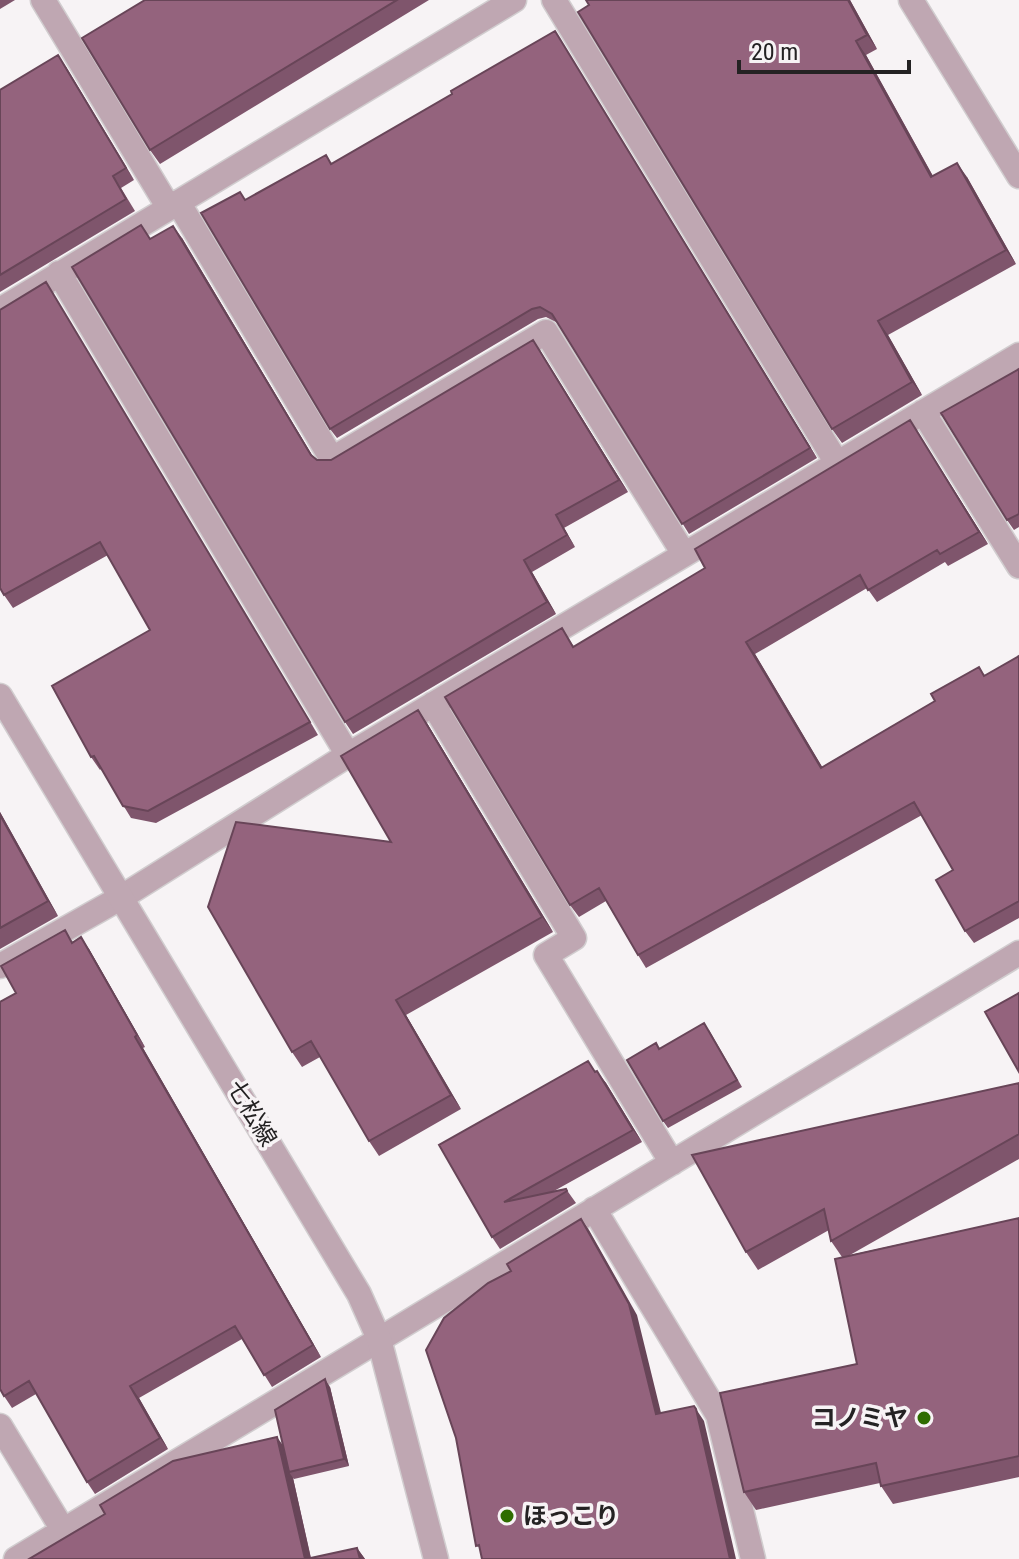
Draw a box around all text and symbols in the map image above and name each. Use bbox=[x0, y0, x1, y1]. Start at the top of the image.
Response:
scale bar bbox=[739, 24, 909, 74]
text: 20 m bbox=[751, 38, 798, 66]
street label: 七松線 bbox=[221, 1075, 283, 1151]
place label: コノミヤ bbox=[812, 1404, 908, 1432]
marker: コノミヤ bbox=[915, 1409, 933, 1427]
place label: ほっこり bbox=[523, 1502, 619, 1530]
marker: ほっこり bbox=[498, 1507, 516, 1525]

